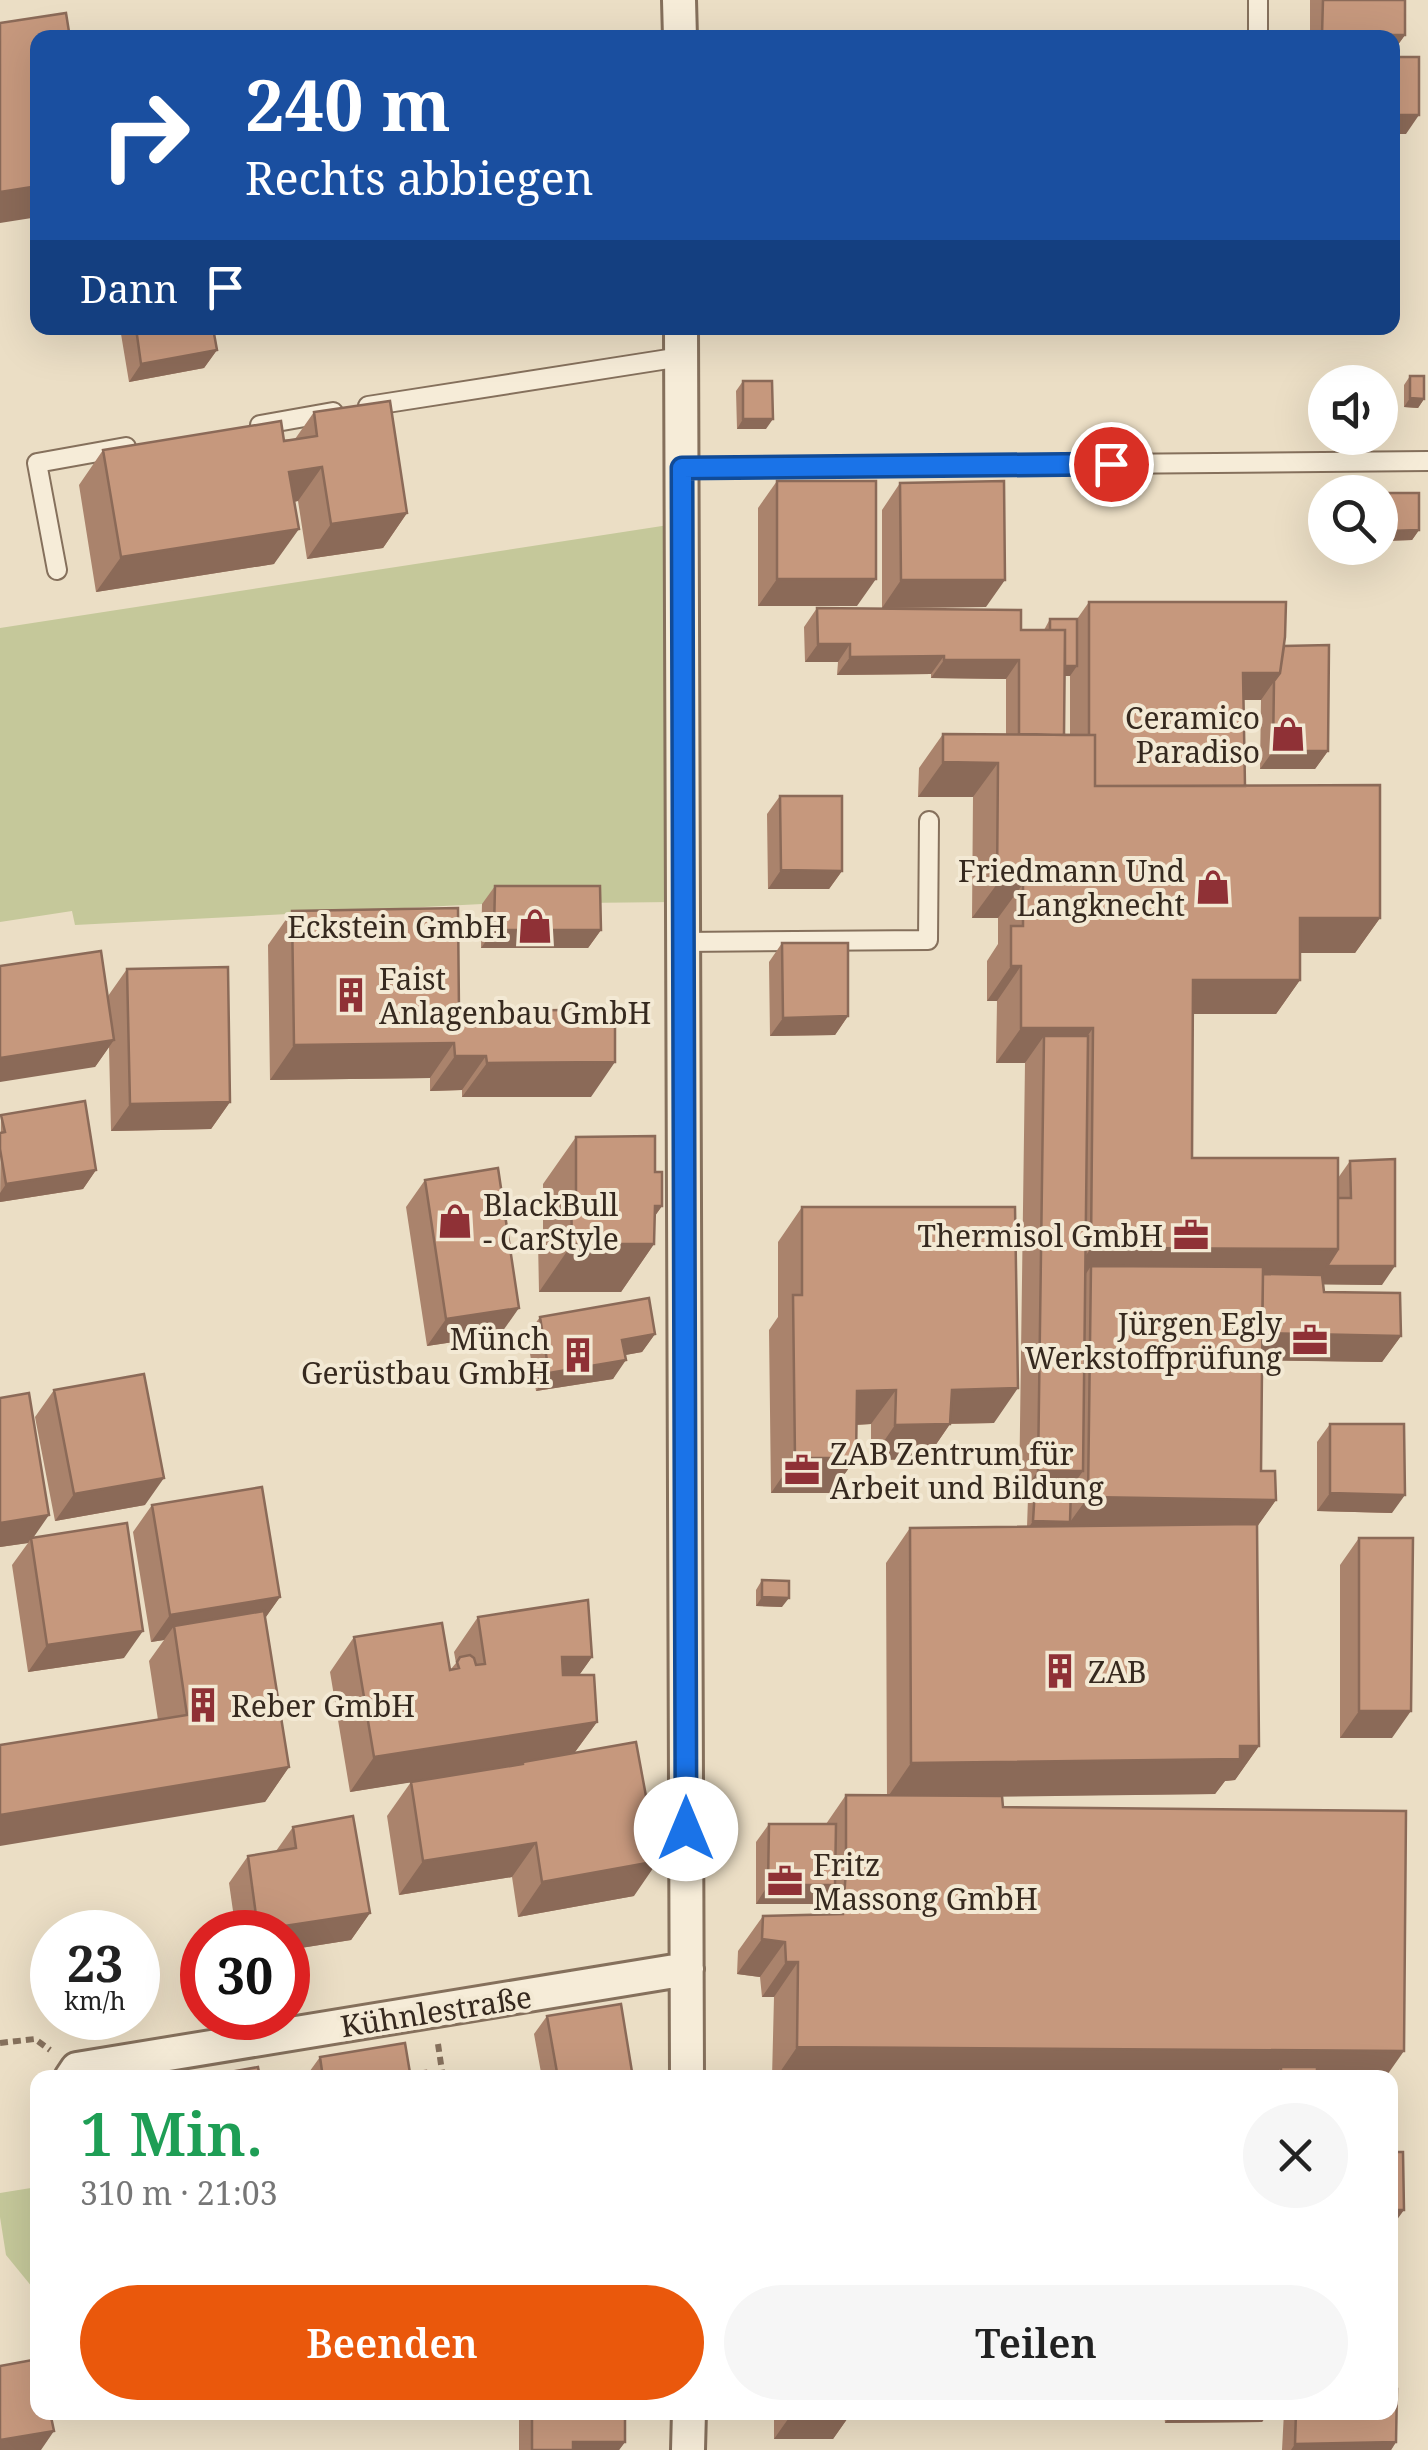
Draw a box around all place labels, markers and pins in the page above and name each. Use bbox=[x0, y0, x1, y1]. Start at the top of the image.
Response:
pin bbox=[1069, 422, 1154, 507]
place label: Ceramico Paradiso bbox=[1125, 697, 1260, 772]
shop icon: Ceramico Paradiso bbox=[1269, 715, 1307, 753]
place label: Friedmann Und Langknecht bbox=[958, 850, 1185, 925]
shop icon: Friedmann Und Langknecht bbox=[1194, 868, 1232, 906]
place label: Eckstein GmbH bbox=[287, 906, 507, 947]
shop icon: Eckstein GmbH bbox=[516, 907, 554, 945]
place label: Faist Anlagenbau GmbH bbox=[379, 958, 651, 1033]
building icon: Faist Anlagenbau GmbH bbox=[332, 976, 370, 1014]
place label: BlackBull - CarStyle bbox=[483, 1184, 619, 1259]
shop icon: BlackBull - CarStyle bbox=[436, 1202, 474, 1240]
place label: Thermisol GmbH bbox=[918, 1215, 1163, 1256]
office icon: Thermisol GmbH bbox=[1172, 1216, 1210, 1254]
place label: Jürgen Egly Werkstoffprüfung bbox=[1025, 1303, 1282, 1378]
place label: Münch Gerüstbau GmbH bbox=[301, 1318, 550, 1393]
office icon: Jürgen Egly Werkstoffprüfung bbox=[1291, 1321, 1329, 1359]
building icon: Münch Gerüstbau GmbH bbox=[559, 1336, 597, 1374]
place label: ZAB Zentrum für Arbeit und Bildung bbox=[830, 1433, 1104, 1508]
office icon: ZAB Zentrum für Arbeit und Bildung bbox=[783, 1451, 821, 1489]
place label: ZAB bbox=[1088, 1651, 1147, 1692]
building icon: ZAB bbox=[1041, 1652, 1079, 1690]
place label: Reber GmbH bbox=[231, 1685, 415, 1726]
building icon: Reber GmbH bbox=[184, 1686, 222, 1724]
place label: Fritz Massong GmbH bbox=[813, 1844, 1038, 1919]
office icon: Fritz Massong GmbH bbox=[766, 1862, 804, 1900]

